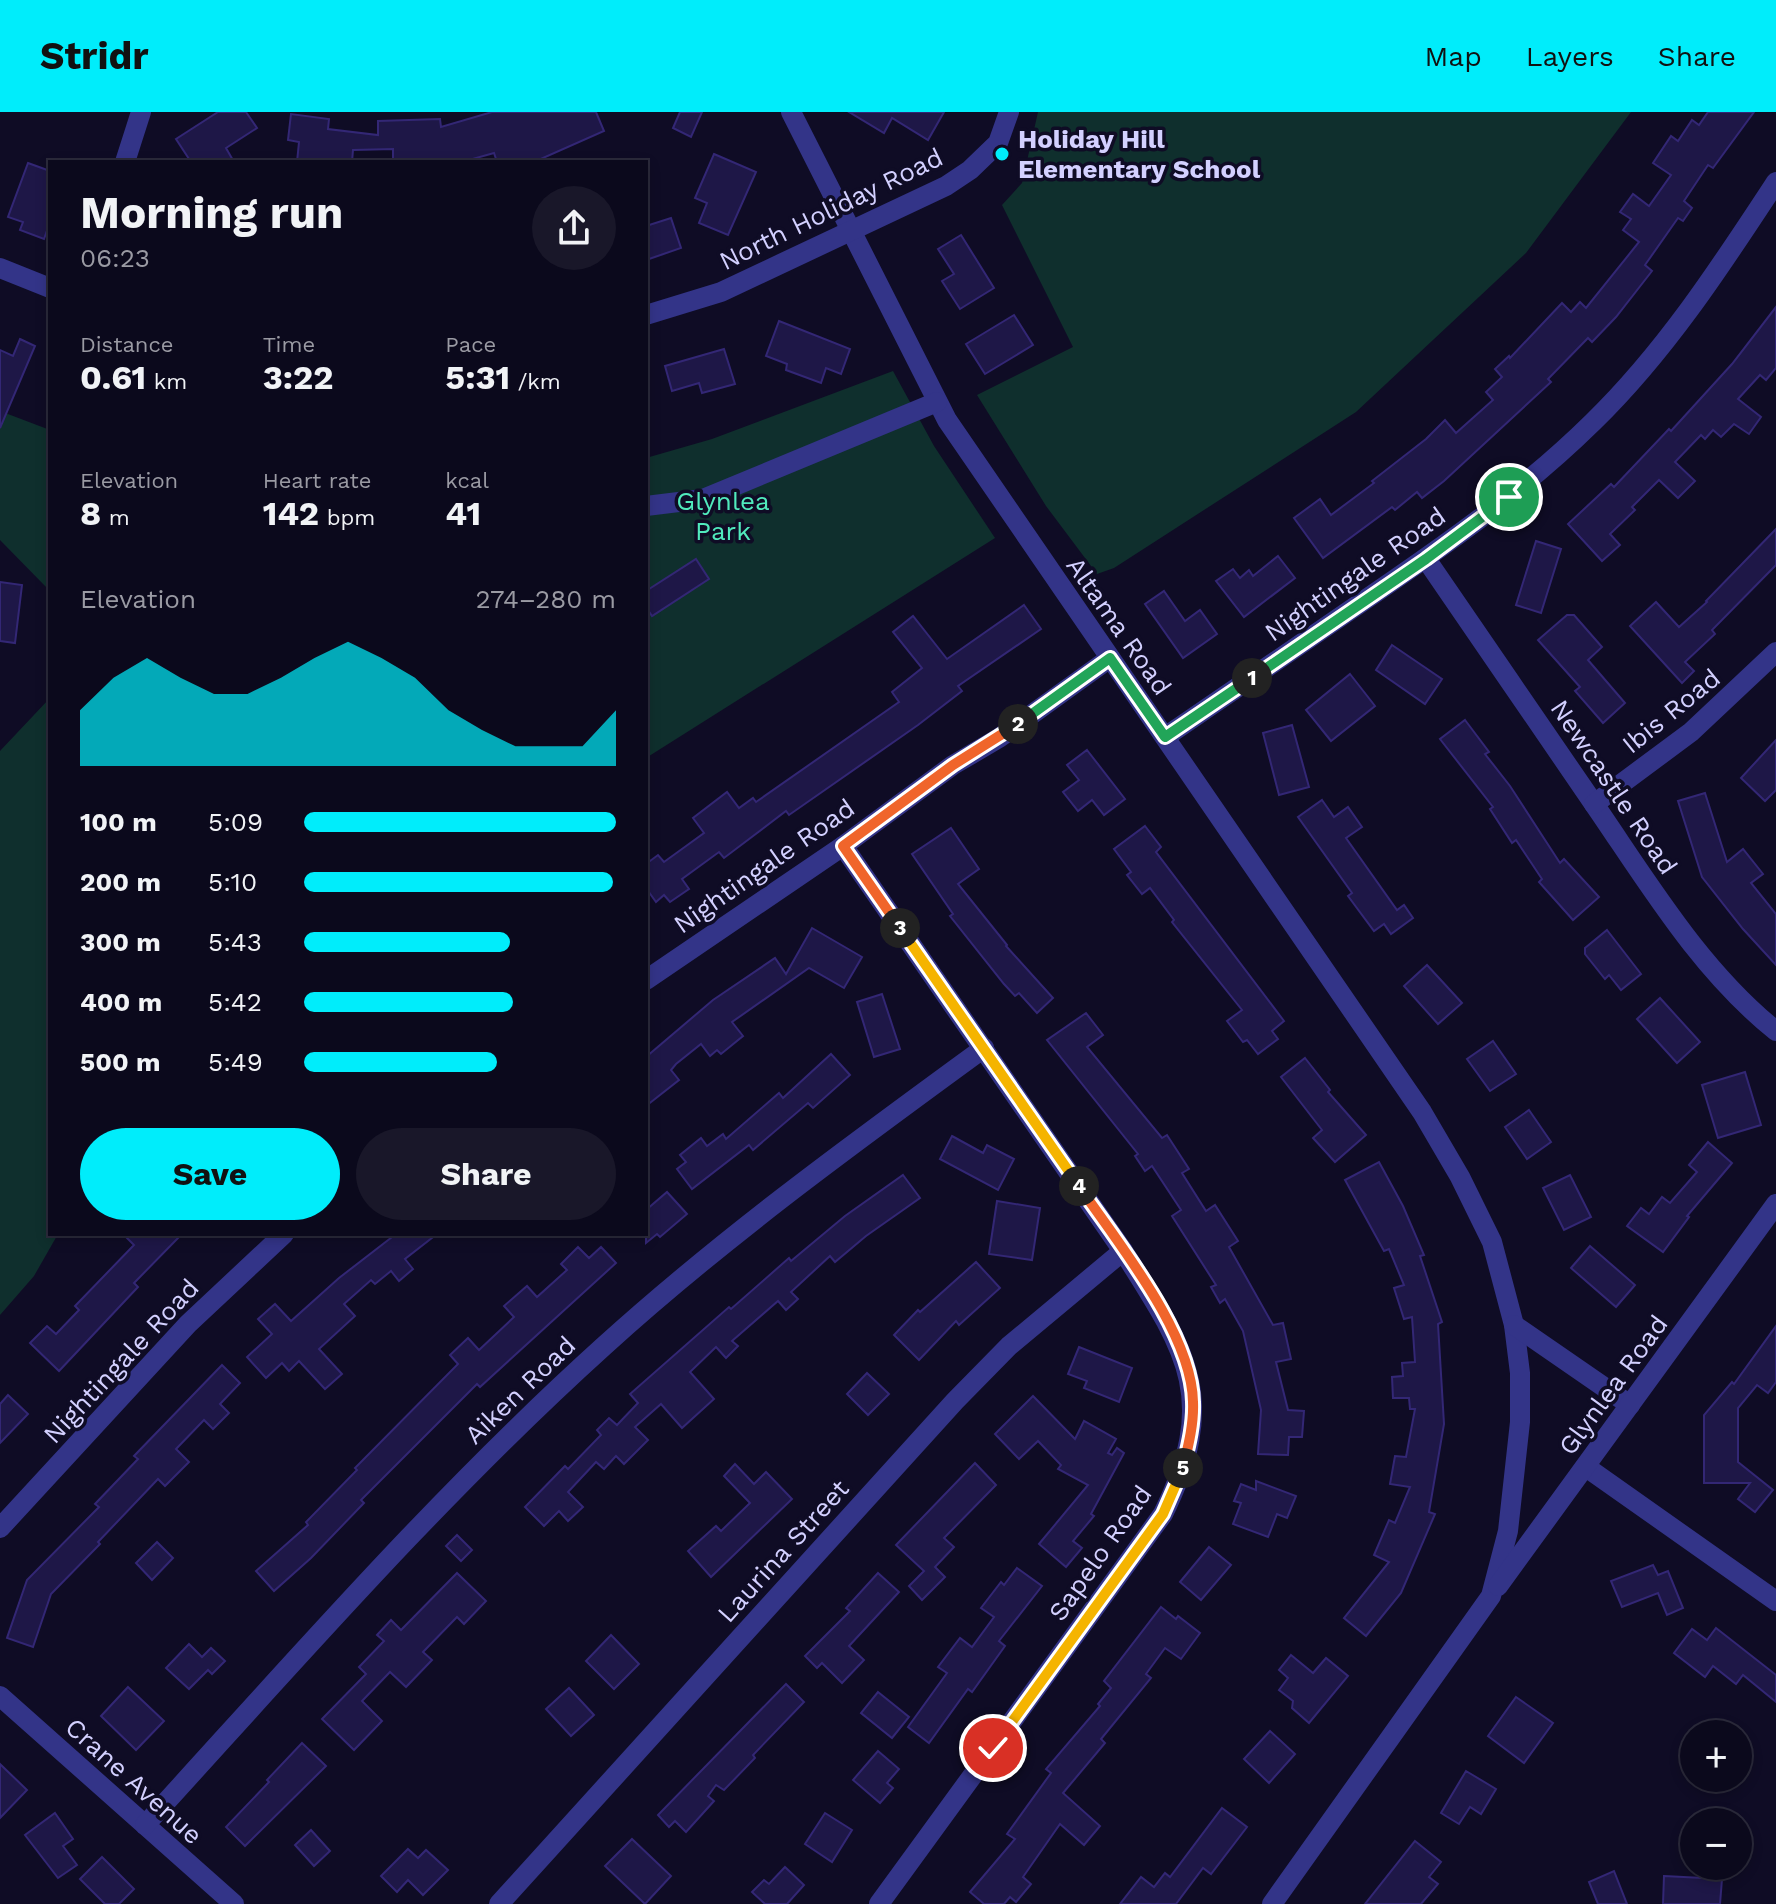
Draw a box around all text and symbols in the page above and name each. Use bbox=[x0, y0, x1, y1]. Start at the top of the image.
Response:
text: Stridr bbox=[40, 34, 149, 78]
text: Map bbox=[1425, 40, 1482, 73]
text: Layers bbox=[1526, 40, 1614, 73]
text: Share bbox=[1658, 40, 1736, 73]
place label: Holiday Hill Elementary School bbox=[1018, 124, 1261, 184]
street label: North Holiday Road bbox=[714, 142, 948, 276]
marker: Holiday Hill Elementary School bbox=[993, 145, 1011, 163]
button: share bbox=[532, 186, 616, 270]
text: Morning run bbox=[80, 187, 343, 239]
text: 06:23 bbox=[80, 243, 150, 273]
text: Distance bbox=[80, 332, 174, 357]
text: Time bbox=[263, 332, 315, 357]
text: Pace bbox=[445, 332, 496, 357]
text: 0.61 bbox=[80, 357, 146, 397]
text: 3:22 bbox=[263, 357, 334, 397]
text: 5:31 bbox=[445, 357, 510, 397]
text: km bbox=[146, 369, 187, 394]
text: /km bbox=[510, 369, 561, 394]
pin bbox=[1475, 463, 1543, 531]
text: Elevation bbox=[80, 468, 178, 493]
text: Heart rate bbox=[263, 468, 371, 493]
text: kcal bbox=[445, 468, 489, 493]
icon: arrive bbox=[1487, 475, 1531, 519]
park label: Glynlea Park bbox=[676, 486, 770, 546]
text: 8 bbox=[80, 493, 101, 533]
text: 142 bbox=[263, 493, 319, 533]
text: 41 bbox=[445, 493, 481, 533]
street label: Nightingale Road bbox=[1259, 500, 1451, 648]
text: m bbox=[101, 505, 130, 530]
text: bpm bbox=[319, 505, 375, 530]
street label: Altama Road bbox=[1060, 551, 1178, 701]
text: Elevation bbox=[80, 584, 196, 614]
text: 274–280 m bbox=[475, 584, 616, 614]
pin: 1 bbox=[1232, 658, 1272, 698]
street label: Ibis Road bbox=[1616, 663, 1726, 759]
text: 1 bbox=[1247, 665, 1257, 690]
street label: Newcastle Road bbox=[1545, 694, 1683, 880]
pin: 2 bbox=[998, 704, 1038, 744]
text: 2 bbox=[1011, 711, 1025, 736]
street label: Nightingale Road bbox=[668, 792, 860, 940]
text: 100 m bbox=[80, 807, 157, 837]
text: 5:09 bbox=[208, 807, 263, 837]
text: 200 m bbox=[80, 867, 161, 897]
text: 5:10 bbox=[208, 867, 257, 897]
pin: 3 bbox=[880, 908, 920, 948]
text: 3 bbox=[893, 915, 907, 940]
text: 300 m bbox=[80, 927, 161, 957]
text: 5:43 bbox=[208, 927, 262, 957]
text: 400 m bbox=[80, 987, 162, 1017]
text: 5:42 bbox=[208, 987, 262, 1017]
text: 500 m bbox=[80, 1047, 161, 1077]
text: 5:49 bbox=[208, 1047, 263, 1077]
button: Save bbox=[80, 1128, 340, 1220]
button: Share bbox=[356, 1128, 616, 1220]
pin: 4 bbox=[1059, 1166, 1099, 1206]
text: 4 bbox=[1072, 1173, 1086, 1198]
street label: Nightingale Road bbox=[37, 1273, 205, 1449]
street label: Glynlea Road bbox=[1552, 1309, 1674, 1461]
street label: Aiken Road bbox=[459, 1330, 581, 1450]
pin: 5 bbox=[1163, 1448, 1203, 1488]
text: 5 bbox=[1177, 1455, 1189, 1480]
street label: Laurina Street bbox=[711, 1474, 855, 1628]
street label: Sapelo Road bbox=[1042, 1480, 1158, 1626]
street label: Crane Avenue bbox=[59, 1712, 209, 1850]
pin bbox=[959, 1714, 1027, 1782]
map controls bbox=[1680, 1720, 1752, 1880]
button: + bbox=[1680, 1720, 1752, 1792]
icon: check bbox=[971, 1726, 1015, 1770]
button: − bbox=[1680, 1808, 1752, 1880]

